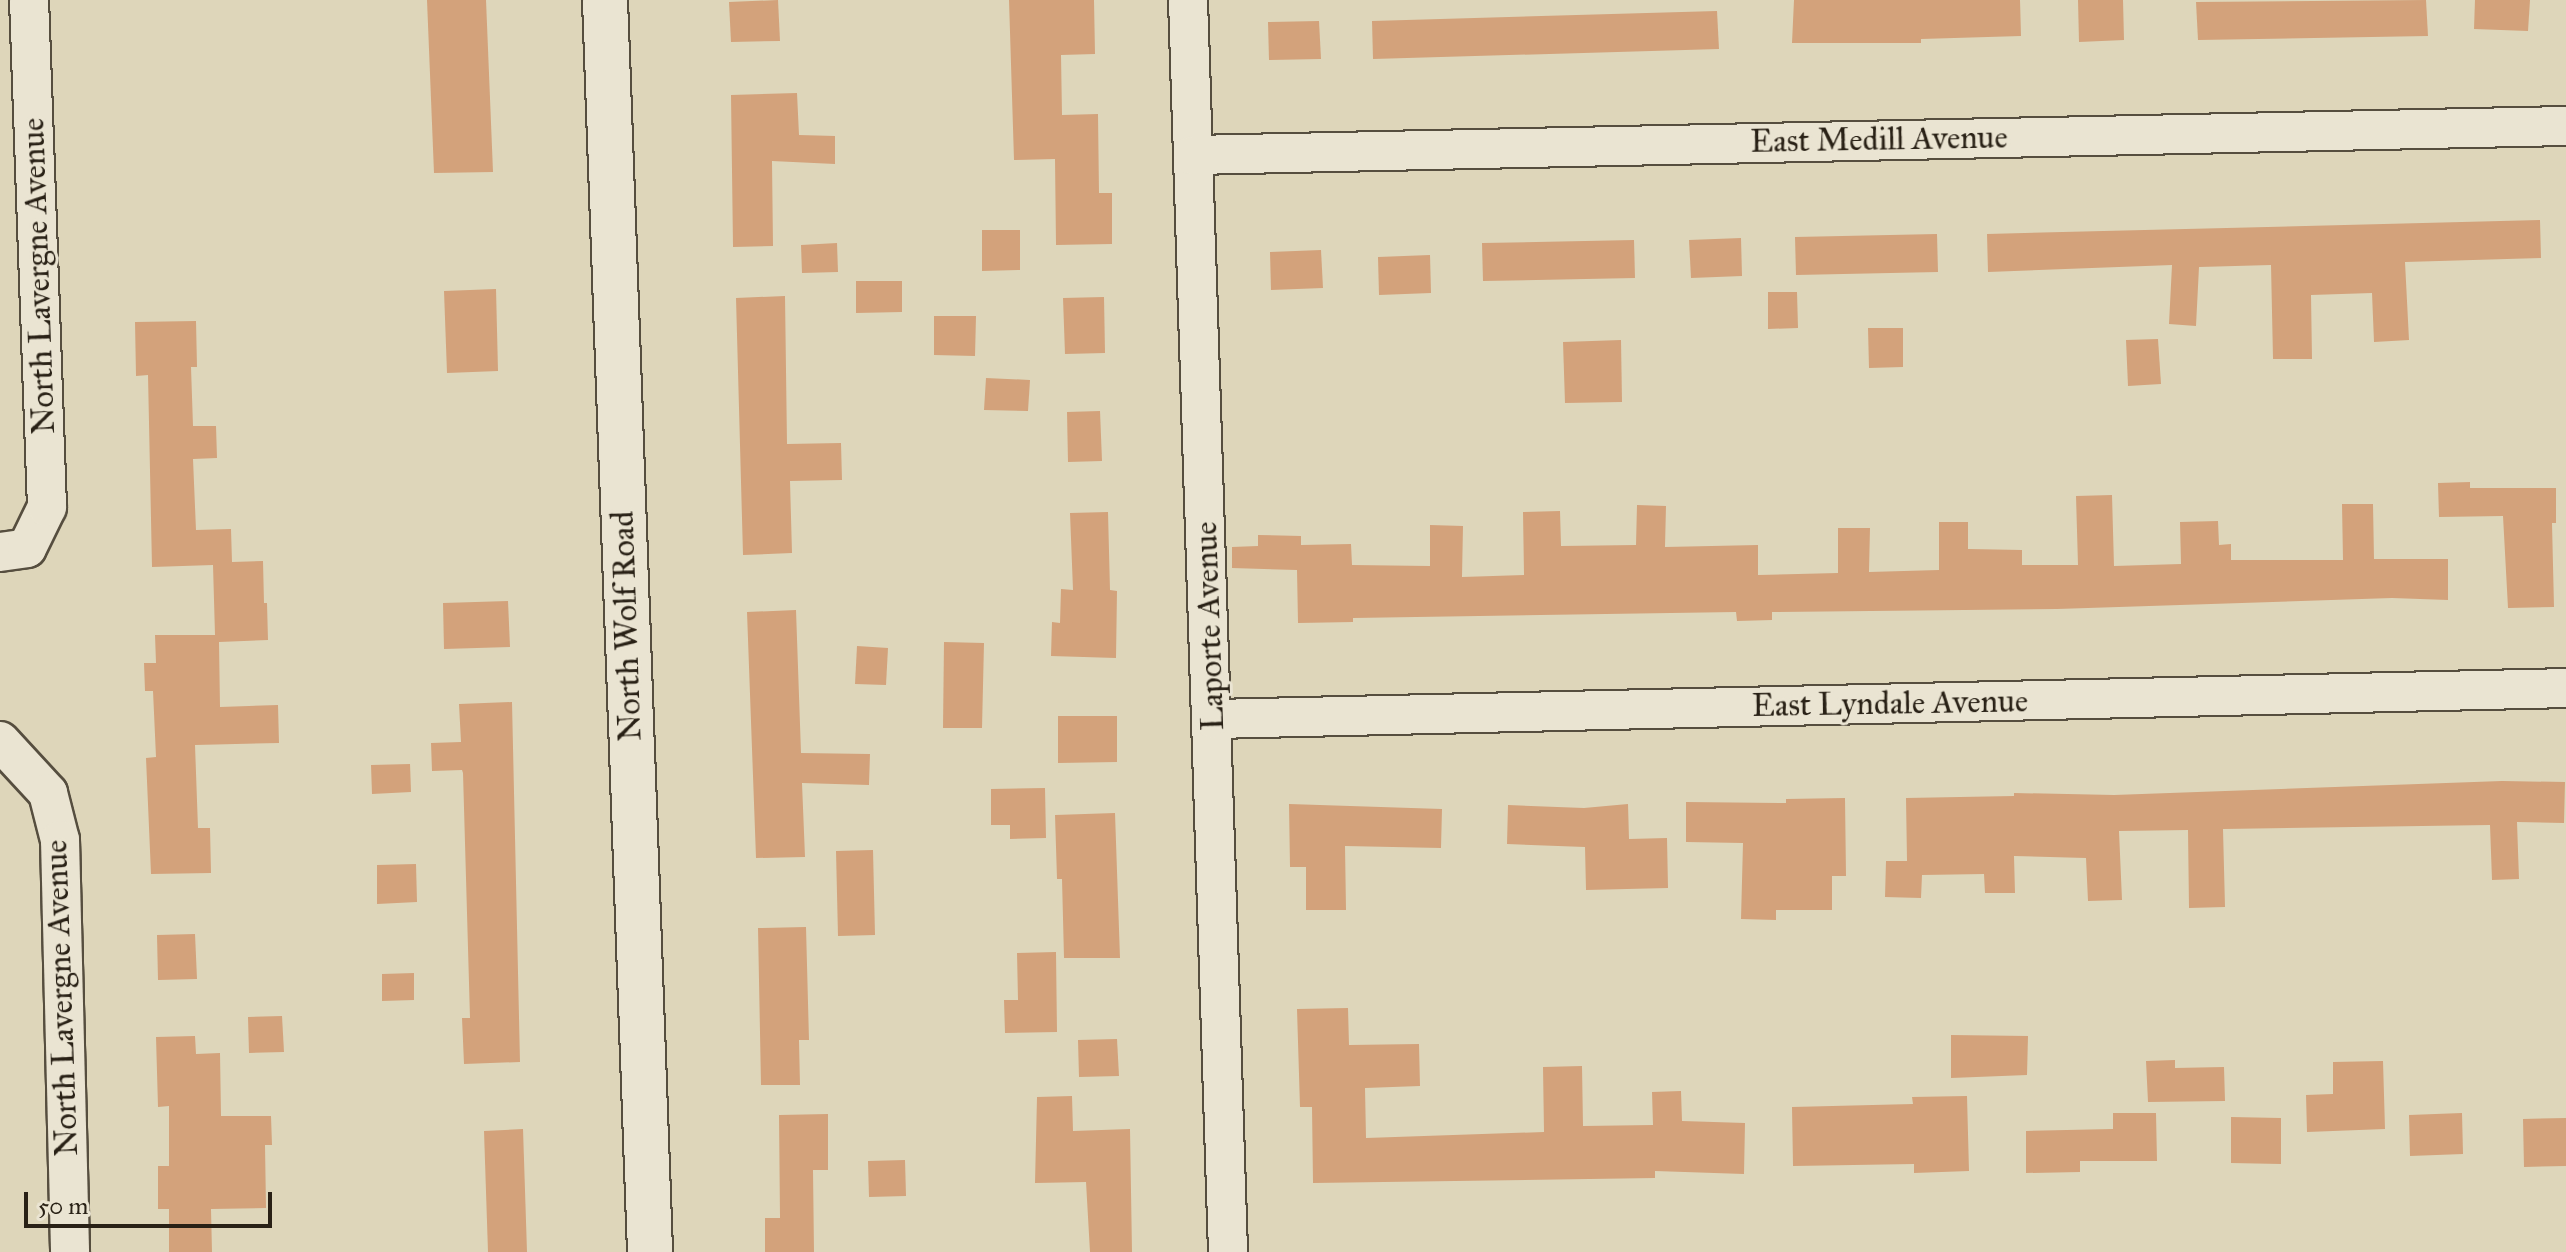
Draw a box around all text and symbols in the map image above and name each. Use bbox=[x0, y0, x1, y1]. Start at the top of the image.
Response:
street label: North Lavergne Avenue bbox=[14, 117, 64, 435]
street label: East Medill Avenue bbox=[1750, 119, 2008, 161]
street label: North Wolf Road bbox=[604, 510, 650, 742]
street label: Laporte Avenue bbox=[1187, 521, 1233, 731]
street label: East Lyndale Avenue bbox=[1752, 682, 2028, 726]
street label: North Lavergne Avenue bbox=[37, 839, 87, 1157]
scale bar bbox=[28, 1176, 276, 1226]
text: 50 m bbox=[38, 1191, 88, 1221]

